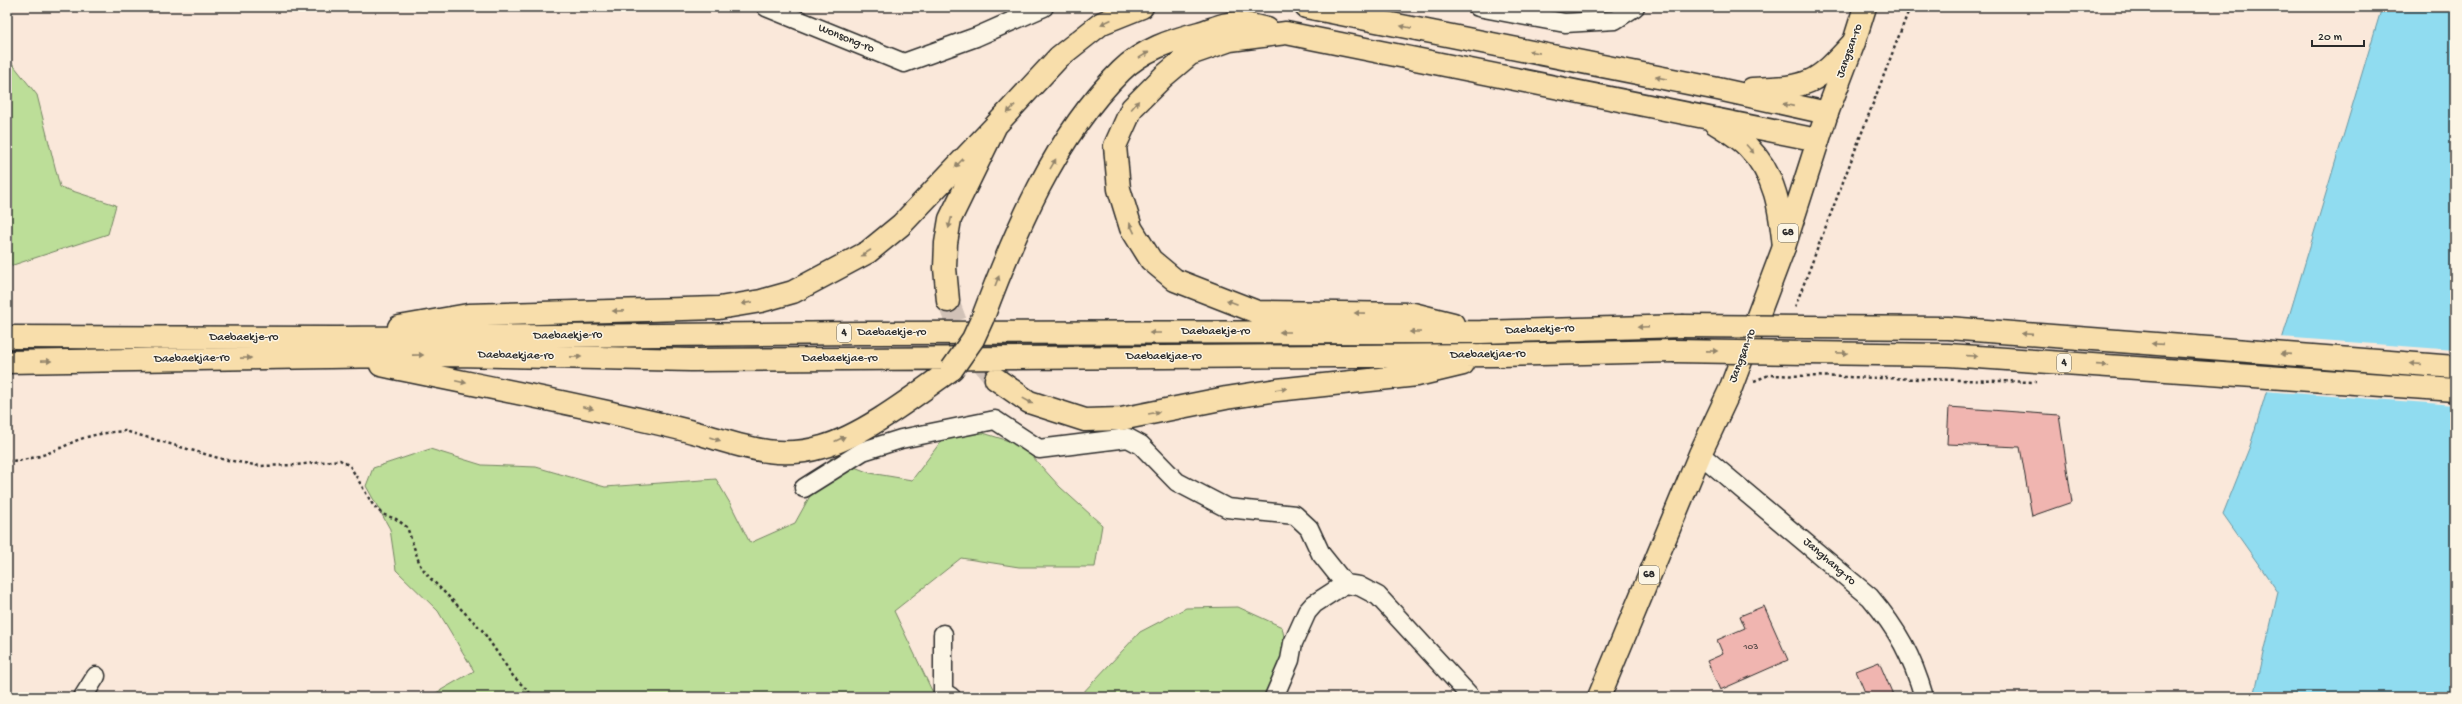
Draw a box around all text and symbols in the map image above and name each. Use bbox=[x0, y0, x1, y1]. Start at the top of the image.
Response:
one-way arrow bbox=[1100, 19, 1112, 25]
street label: Wonsong-ro bbox=[816, 21, 876, 57]
street label: Jangsan-ro bbox=[1834, 22, 1866, 80]
scale bar bbox=[2312, 22, 2364, 48]
one-way arrow bbox=[1400, 24, 1413, 30]
text: 20 m bbox=[2318, 31, 2343, 45]
one-way arrow bbox=[1528, 49, 1540, 55]
one-way arrow bbox=[1139, 51, 1149, 59]
one-way arrow bbox=[1655, 75, 1667, 81]
one-way arrow bbox=[1131, 100, 1140, 111]
one-way arrow bbox=[1782, 101, 1795, 107]
one-way arrow bbox=[1006, 104, 1016, 114]
one-way arrow bbox=[1745, 144, 1755, 154]
one-way arrow bbox=[955, 158, 964, 168]
one-way arrow bbox=[1050, 158, 1057, 170]
one-way arrow bbox=[947, 217, 953, 229]
one-way arrow bbox=[1129, 222, 1135, 234]
road number: 68 bbox=[1778, 224, 1798, 242]
one-way arrow bbox=[861, 249, 871, 257]
one-way arrow bbox=[994, 274, 1000, 286]
one-way arrow bbox=[1226, 299, 1238, 305]
one-way arrow bbox=[741, 300, 754, 306]
one-way arrow bbox=[611, 308, 624, 314]
one-way arrow bbox=[1353, 310, 1366, 316]
street label: Daebaekje-ro bbox=[1504, 322, 1575, 338]
road number: 4 bbox=[837, 324, 851, 342]
one-way arrow bbox=[1636, 324, 1649, 330]
street label: Daebaekje-ro bbox=[1180, 325, 1251, 339]
street label: Daebaekje-ro bbox=[856, 326, 927, 340]
street label: Jangsan-ro bbox=[1726, 327, 1760, 385]
street label: Daebaekje-ro bbox=[532, 328, 603, 344]
one-way arrow bbox=[1149, 329, 1161, 336]
one-way arrow bbox=[1278, 329, 1291, 335]
one-way arrow bbox=[1408, 329, 1421, 335]
street label: Daebaekje-ro bbox=[208, 331, 279, 345]
one-way arrow bbox=[2021, 331, 2033, 338]
one-way arrow bbox=[2151, 341, 2163, 348]
street label: Daebaekjae-ro bbox=[1449, 347, 1526, 363]
street label: Daebaekjae-ro bbox=[477, 348, 554, 364]
one-way arrow bbox=[1706, 348, 1718, 355]
street label: Daebaekjae-ro bbox=[1125, 350, 1202, 364]
one-way arrow bbox=[1836, 350, 1849, 356]
one-way arrow bbox=[2280, 350, 2293, 357]
street label: Daebaekjae-ro bbox=[153, 351, 230, 367]
one-way arrow bbox=[412, 352, 424, 359]
street label: Daebaekjae-ro bbox=[801, 352, 878, 366]
one-way arrow bbox=[1966, 353, 1978, 360]
one-way arrow bbox=[570, 354, 582, 361]
road number: 4 bbox=[2057, 354, 2071, 372]
one-way arrow bbox=[240, 355, 253, 361]
one-way arrow bbox=[40, 358, 53, 364]
one-way arrow bbox=[2410, 360, 2422, 367]
one-way arrow bbox=[2096, 362, 2108, 369]
one-way arrow bbox=[455, 379, 467, 385]
one-way arrow bbox=[1275, 386, 1287, 392]
one-way arrow bbox=[1022, 397, 1034, 404]
one-way arrow bbox=[582, 405, 595, 411]
one-way arrow bbox=[1148, 410, 1160, 416]
one-way arrow bbox=[709, 436, 721, 442]
one-way arrow bbox=[835, 436, 846, 442]
street label: Janghang-ro bbox=[1800, 535, 1858, 589]
road number: 68 bbox=[1639, 566, 1659, 584]
house number: 103 bbox=[1743, 641, 1758, 653]

